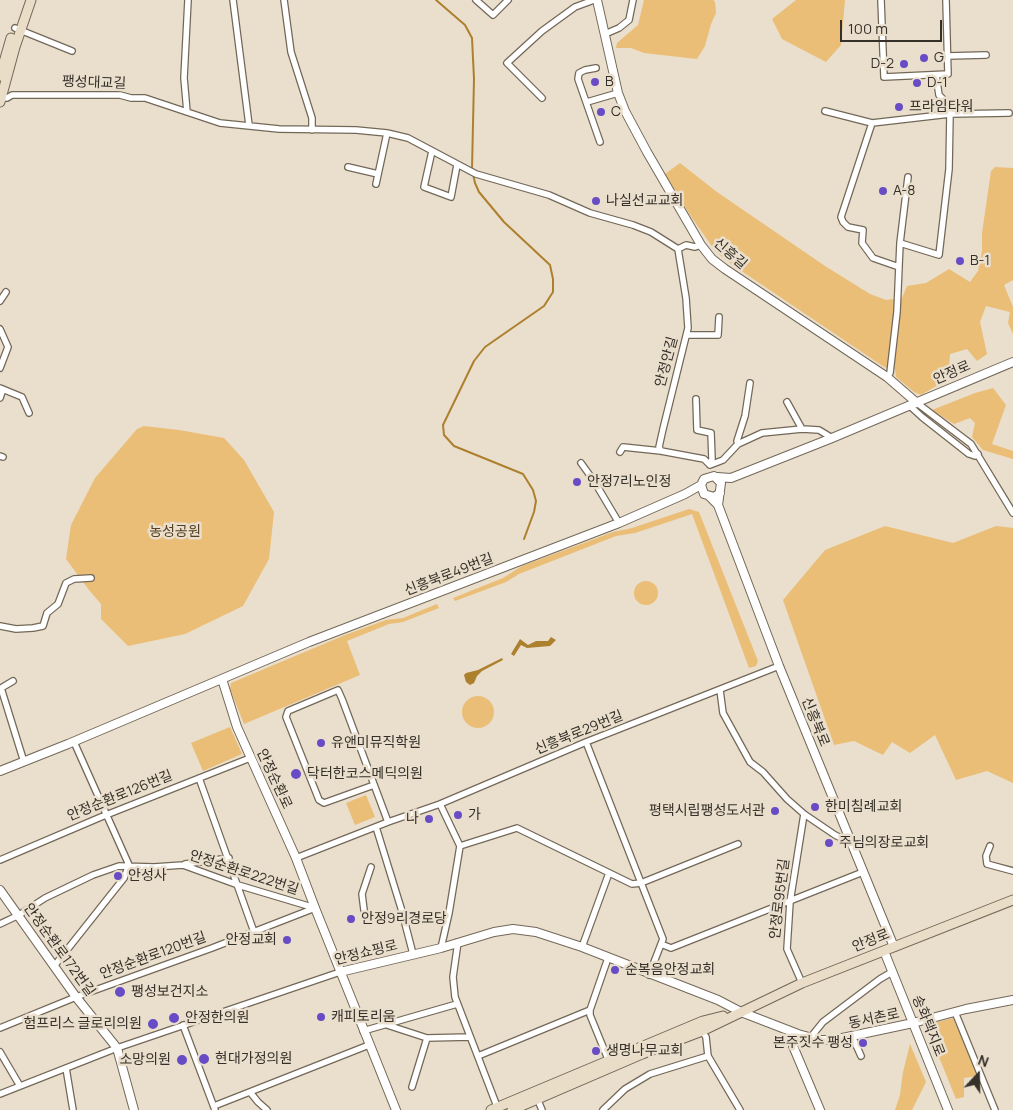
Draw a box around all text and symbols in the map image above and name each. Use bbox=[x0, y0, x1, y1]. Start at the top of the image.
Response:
scale bar bbox=[843, 10, 946, 42]
text: 100 m bbox=[848, 18, 888, 39]
place label: G bbox=[934, 50, 944, 66]
marker: G bbox=[918, 52, 930, 64]
place label: D-2 bbox=[871, 56, 894, 72]
marker: D-2 bbox=[898, 58, 910, 70]
street label: 팽성대교길 bbox=[62, 73, 126, 93]
place label: B bbox=[605, 74, 614, 90]
place label: D-1 bbox=[927, 75, 948, 91]
marker: B bbox=[589, 76, 601, 88]
marker: D-1 bbox=[911, 77, 923, 89]
place label: 프라임타워 bbox=[909, 99, 973, 115]
marker: 프라임타워 bbox=[893, 101, 905, 113]
place label: C bbox=[611, 104, 621, 120]
marker: C bbox=[595, 106, 607, 118]
place label: A-8 bbox=[893, 183, 915, 199]
marker: A-8 bbox=[877, 185, 889, 197]
place label: 나실선교교회 bbox=[606, 193, 683, 209]
marker: 나실선교교회 bbox=[590, 195, 602, 207]
street label: 신흥길 bbox=[710, 235, 750, 273]
place label: B-1 bbox=[970, 253, 990, 269]
marker: B-1 bbox=[954, 255, 966, 267]
street label: 안정안길 bbox=[652, 335, 682, 389]
street label: 안정로 bbox=[931, 358, 973, 388]
place label: 안정7리노인정 bbox=[587, 474, 671, 490]
marker: 안정7리노인정 bbox=[571, 476, 583, 488]
park label: 농성공원 bbox=[149, 524, 201, 540]
street label: 신흥북로49번길 bbox=[402, 550, 496, 600]
street label: 신흥북로 bbox=[798, 695, 832, 749]
street label: 신흥북로29번길 bbox=[532, 708, 626, 758]
place label: 유앤미뮤직학원 bbox=[331, 735, 421, 751]
marker: 유앤미뮤직학원 bbox=[315, 737, 327, 749]
street label: 안정순환로 bbox=[253, 746, 295, 812]
place label: 닥터한코스메딕의원 bbox=[307, 766, 423, 782]
street label: 안정순환로126번길 bbox=[65, 767, 175, 825]
marker: 닥터한코스메딕의원 bbox=[289, 767, 303, 781]
place label: 한미침례교회 bbox=[825, 799, 902, 815]
marker: 한미침례교회 bbox=[809, 801, 821, 813]
place label: 평택시립팽성도서관 bbox=[649, 803, 765, 819]
marker: 평택시립팽성도서관 bbox=[769, 805, 781, 817]
place label: 가 bbox=[468, 807, 481, 823]
marker: 가 bbox=[452, 809, 464, 821]
place label: 나 bbox=[406, 811, 419, 827]
marker: 나 bbox=[423, 813, 435, 825]
place label: 주님의장로교회 bbox=[839, 835, 929, 851]
marker: 주님의장로교회 bbox=[823, 837, 835, 849]
street label: 안정순환로222번길 bbox=[187, 847, 301, 899]
street label: 안정로95번길 bbox=[767, 858, 793, 940]
place label: 안성사 bbox=[128, 868, 167, 884]
marker: 안성사 bbox=[112, 870, 124, 882]
street label: 안정순환로172번길 bbox=[20, 900, 98, 1000]
place label: 안정9리경로당 bbox=[361, 911, 447, 927]
marker: 안정9리경로당 bbox=[345, 913, 357, 925]
street label: 안정로 bbox=[850, 926, 892, 956]
street label: 안정순환로120번길 bbox=[97, 929, 209, 983]
place label: 안정교회 bbox=[225, 932, 277, 948]
marker: 안정교회 bbox=[281, 934, 293, 946]
street label: 안정쇼핑로 bbox=[333, 937, 399, 969]
place label: 순복음안정교회 bbox=[625, 962, 715, 978]
marker: 순복음안정교회 bbox=[609, 964, 621, 976]
place label: 팽성보건지소 bbox=[131, 984, 208, 1000]
marker: 팽성보건지소 bbox=[113, 985, 127, 999]
street label: 송화택지로 bbox=[908, 993, 948, 1059]
street label: 동서촌로 bbox=[847, 1005, 901, 1033]
place label: 캐피토리움 bbox=[331, 1009, 395, 1025]
place label: 안정한의원 bbox=[185, 1010, 249, 1026]
marker: 안정한의원 bbox=[167, 1011, 181, 1025]
marker: 캐피토리움 bbox=[315, 1011, 327, 1023]
place label: 험프리스 글로리의원 bbox=[23, 1016, 142, 1032]
marker: 험프리스 글로리의원 bbox=[146, 1017, 160, 1031]
place label: 본주짓수 팽성 bbox=[773, 1035, 853, 1051]
marker: 본주짓수 팽성 bbox=[857, 1037, 869, 1049]
place label: 생명나무교회 bbox=[606, 1043, 683, 1059]
marker: 생명나무교회 bbox=[590, 1045, 602, 1057]
north arrow bbox=[953, 1050, 1003, 1100]
text: N bbox=[975, 1050, 992, 1071]
place label: 현대가정의원 bbox=[215, 1051, 292, 1067]
place label: 소망의원 bbox=[119, 1052, 171, 1068]
marker: 현대가정의원 bbox=[197, 1052, 211, 1066]
marker: 소망의원 bbox=[175, 1053, 189, 1067]

